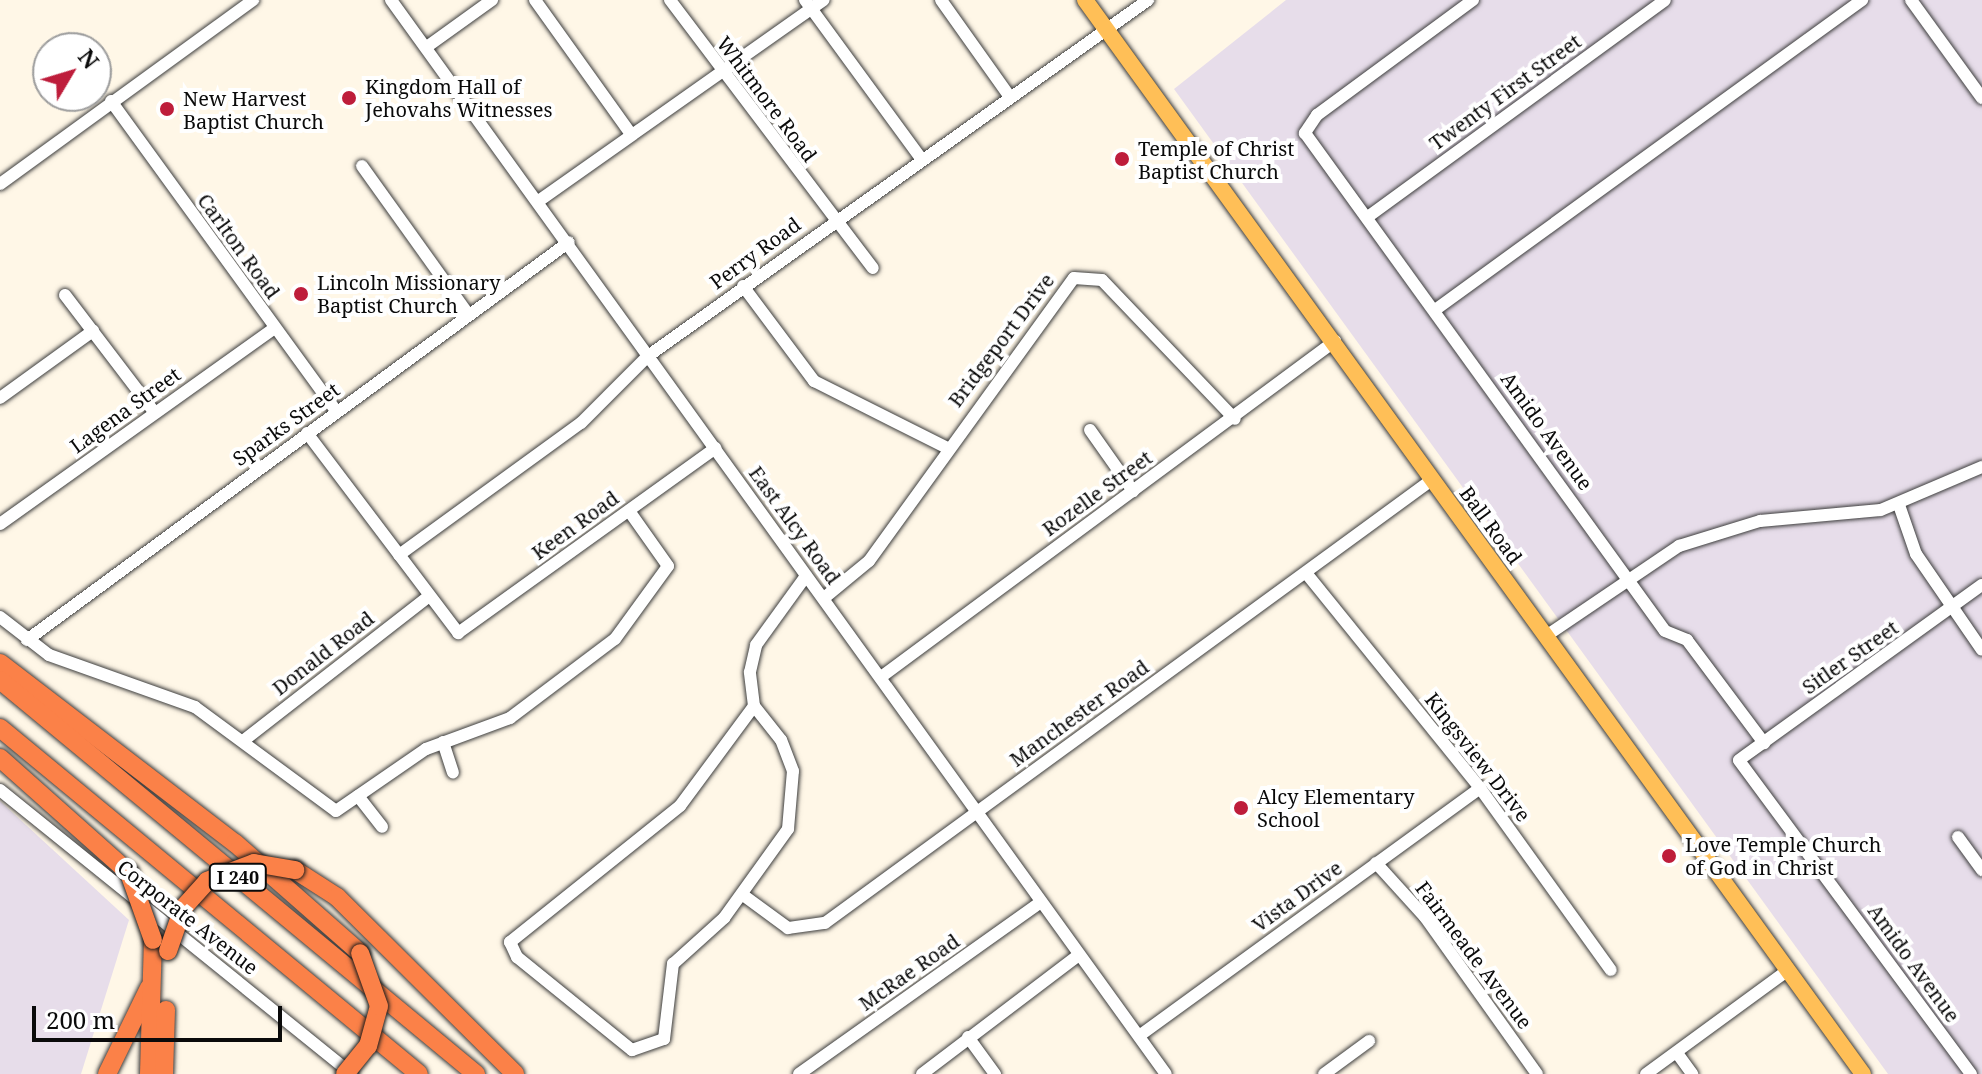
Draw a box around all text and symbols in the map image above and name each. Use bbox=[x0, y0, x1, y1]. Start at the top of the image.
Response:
street label: Twenty First Street bbox=[1425, 29, 1585, 155]
street label: Whitmore Road bbox=[712, 31, 822, 167]
north arrow bbox=[32, 32, 112, 112]
text: N bbox=[72, 42, 106, 75]
place label: Kingdom Hall of Jehovahs Witnesses bbox=[365, 74, 553, 121]
place label: New Harvest Baptist Church bbox=[183, 86, 324, 133]
marker: Kingdom Hall of Jehovahs Witnesses bbox=[340, 89, 358, 107]
marker: New Harvest Baptist Church bbox=[158, 100, 176, 118]
place label: Temple of Christ Baptist Church bbox=[1138, 136, 1294, 183]
marker: Temple of Christ Baptist Church bbox=[1113, 150, 1131, 168]
street label: Carlton Road bbox=[193, 189, 285, 303]
street label: Perry Road bbox=[705, 212, 805, 294]
street label: Bridgeport Drive bbox=[943, 269, 1059, 411]
place label: Lincoln Missionary Baptist Church bbox=[317, 270, 500, 317]
marker: Lincoln Missionary Baptist Church bbox=[292, 285, 310, 303]
street label: Lagena Street bbox=[65, 362, 185, 458]
street label: Amido Avenue bbox=[1496, 367, 1598, 495]
street label: Sparks Street bbox=[228, 377, 344, 471]
street label: Rozelle Street bbox=[1037, 445, 1157, 541]
street label: East Alcy Road bbox=[744, 461, 846, 589]
street label: Ball Road bbox=[1455, 481, 1527, 569]
street label: Keen Road bbox=[527, 486, 623, 564]
street label: Donald Road bbox=[267, 606, 379, 700]
street label: Sitler Street bbox=[1797, 615, 1903, 699]
street label: Manchester Road bbox=[1005, 655, 1153, 771]
street label: Kingsview Drive bbox=[1420, 688, 1536, 826]
place label: Alcy Elementary School bbox=[1257, 784, 1415, 831]
marker: Alcy Elementary School bbox=[1232, 799, 1250, 817]
place label: Love Temple Church of God in Christ bbox=[1685, 832, 1881, 879]
marker: Love Temple Church of God in Christ bbox=[1660, 847, 1678, 865]
street label: Corporate Avenue bbox=[113, 855, 263, 979]
street label: Vista Drive bbox=[1247, 855, 1347, 937]
road number: I 240 bbox=[208, 863, 268, 891]
street label: Fairmeade Avenue bbox=[1411, 876, 1537, 1034]
street label: Amido Avenue bbox=[1863, 899, 1965, 1027]
street label: McRae Road bbox=[854, 929, 964, 1015]
scale bar bbox=[36, 990, 286, 1040]
text: 200 m bbox=[46, 1003, 115, 1036]

